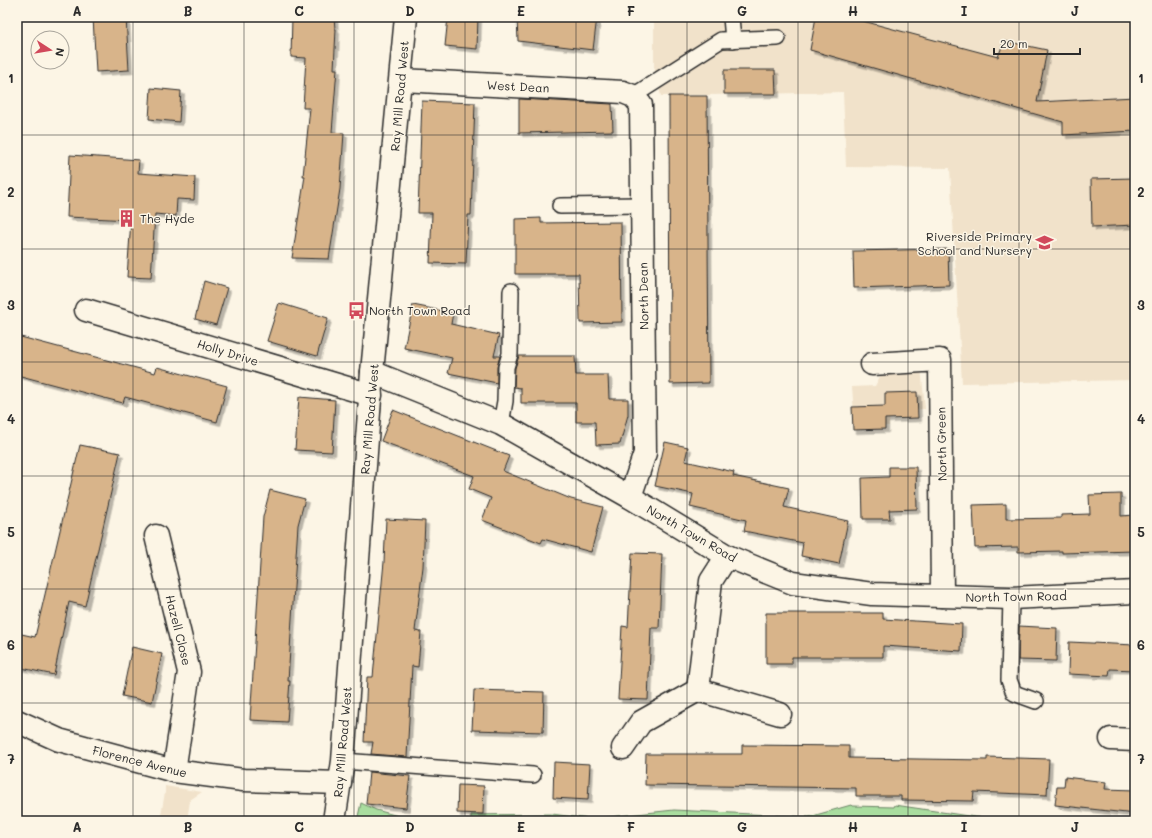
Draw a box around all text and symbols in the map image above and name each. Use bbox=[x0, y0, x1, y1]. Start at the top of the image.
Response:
text: A bbox=[72, 2, 82, 19]
text: B bbox=[184, 2, 193, 19]
text: C bbox=[294, 2, 304, 19]
text: D bbox=[405, 2, 415, 19]
text: E bbox=[517, 2, 525, 19]
text: F bbox=[627, 2, 635, 19]
text: G bbox=[737, 2, 747, 19]
text: H bbox=[848, 2, 858, 19]
text: I bbox=[961, 2, 968, 19]
text: J bbox=[1071, 2, 1079, 19]
north arrow bbox=[30, 30, 70, 70]
scale bar bbox=[994, 30, 1080, 56]
text: 20 m bbox=[1000, 35, 1028, 51]
street label: Ray Mill Road West bbox=[386, 40, 412, 152]
text: N bbox=[52, 47, 68, 58]
text: 1 bbox=[8, 69, 14, 86]
text: 1 bbox=[1138, 69, 1144, 86]
street label: West Dean bbox=[486, 76, 550, 96]
text: 2 bbox=[7, 183, 15, 200]
text: 2 bbox=[1137, 183, 1145, 200]
building icon: The Hyde bbox=[117, 208, 137, 228]
place label: The Hyde bbox=[140, 210, 195, 226]
place label: Riverside Primary School and Nursery bbox=[918, 228, 1032, 258]
school or university icon: Riverside Primary School and Nursery bbox=[1035, 233, 1055, 253]
street label: North Dean bbox=[634, 262, 652, 330]
text: 3 bbox=[7, 296, 15, 313]
text: 3 bbox=[1137, 296, 1145, 313]
bus stop icon: North Town Road bbox=[346, 300, 366, 320]
place label: North Town Road bbox=[369, 302, 471, 318]
street label: Holly Drive bbox=[195, 335, 261, 369]
street label: Ray Mill Road West bbox=[356, 363, 382, 475]
street label: North Green bbox=[932, 407, 950, 481]
text: 4 bbox=[7, 410, 15, 427]
text: 4 bbox=[1137, 410, 1145, 427]
street label: North Town Road bbox=[644, 501, 740, 565]
text: 5 bbox=[7, 523, 15, 540]
text: 5 bbox=[1137, 523, 1145, 540]
street label: North Town Road bbox=[965, 587, 1067, 605]
street label: Hazell Close bbox=[163, 593, 195, 667]
text: 6 bbox=[7, 636, 15, 653]
text: 6 bbox=[1137, 636, 1145, 653]
street label: Ray Mill Road West bbox=[329, 686, 355, 798]
street label: Florence Avenue bbox=[91, 742, 189, 780]
text: 7 bbox=[7, 750, 15, 767]
text: 7 bbox=[1137, 750, 1145, 767]
text: A bbox=[72, 818, 82, 835]
text: B bbox=[184, 818, 193, 835]
text: C bbox=[294, 818, 304, 835]
text: D bbox=[405, 818, 415, 835]
text: E bbox=[517, 818, 525, 835]
text: F bbox=[627, 818, 635, 835]
text: G bbox=[737, 818, 747, 835]
text: H bbox=[848, 818, 858, 835]
text: I bbox=[961, 818, 968, 835]
text: J bbox=[1071, 818, 1079, 835]

